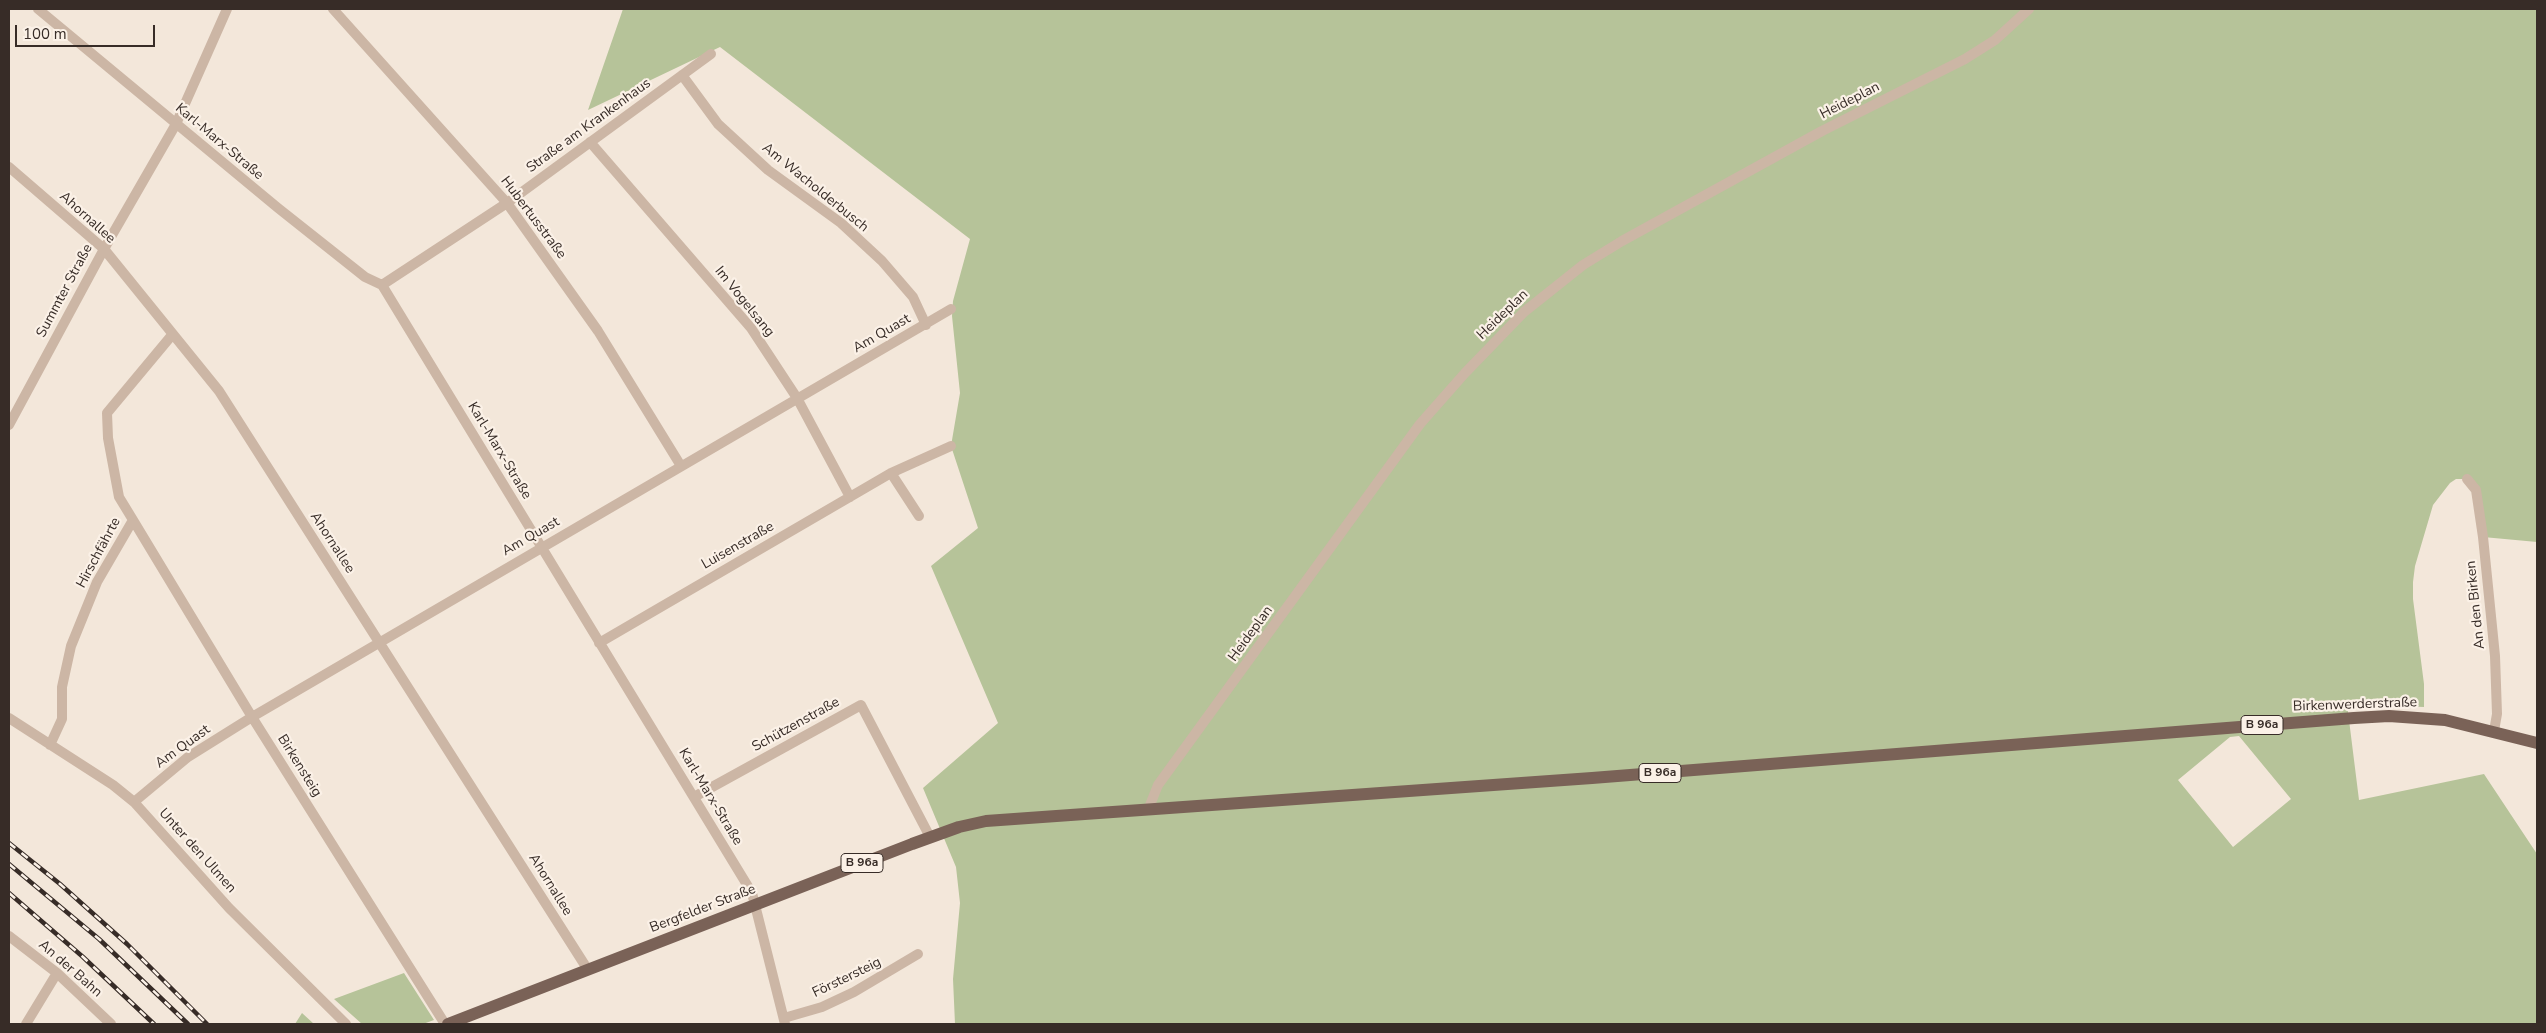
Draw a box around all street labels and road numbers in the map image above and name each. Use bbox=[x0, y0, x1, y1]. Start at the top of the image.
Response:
street label: Straße am Krankenhaus bbox=[523, 75, 655, 177]
street label: Heideplan bbox=[1817, 79, 1883, 123]
street label: Karl-Marx-Straße bbox=[171, 100, 267, 184]
street label: Am Wacholderbusch bbox=[758, 140, 872, 236]
street label: Hubertusstraße bbox=[497, 173, 569, 263]
street label: Ahornallee bbox=[56, 189, 118, 247]
street label: Summter Straße bbox=[33, 241, 97, 341]
street label: Im Vogelsang bbox=[710, 263, 778, 341]
street label: Heideplan bbox=[1474, 287, 1532, 343]
street label: Am Quast bbox=[850, 311, 914, 357]
street label: Karl-Marx-Straße bbox=[463, 399, 535, 503]
street label: Ahornallee bbox=[306, 509, 358, 577]
street label: Am Quast bbox=[499, 514, 563, 560]
street label: Hirschfährte bbox=[73, 515, 125, 591]
street label: Luisenstraße bbox=[699, 519, 777, 573]
street label: An den Birken bbox=[2463, 560, 2489, 650]
street label: Heideplan bbox=[1225, 603, 1277, 665]
street label: Schützenstraße bbox=[749, 694, 843, 756]
street label: Birkenwerderstraße bbox=[2293, 694, 2417, 716]
road number: B 96a bbox=[2241, 716, 2283, 734]
street label: Am Quast bbox=[152, 722, 214, 772]
street label: Birkensteig bbox=[273, 732, 325, 800]
street label: Karl-Marx-Straße bbox=[674, 745, 746, 849]
road number: B 96a bbox=[1639, 764, 1681, 782]
street label: Unter den Ulmen bbox=[155, 805, 239, 897]
street label: Ahornallee bbox=[524, 851, 576, 919]
road number: B 96a bbox=[841, 854, 883, 872]
street label: Bergfelder Straße bbox=[648, 881, 758, 937]
street label: An der Bahn bbox=[35, 937, 105, 1001]
street label: Förstersteig bbox=[810, 954, 884, 1002]

